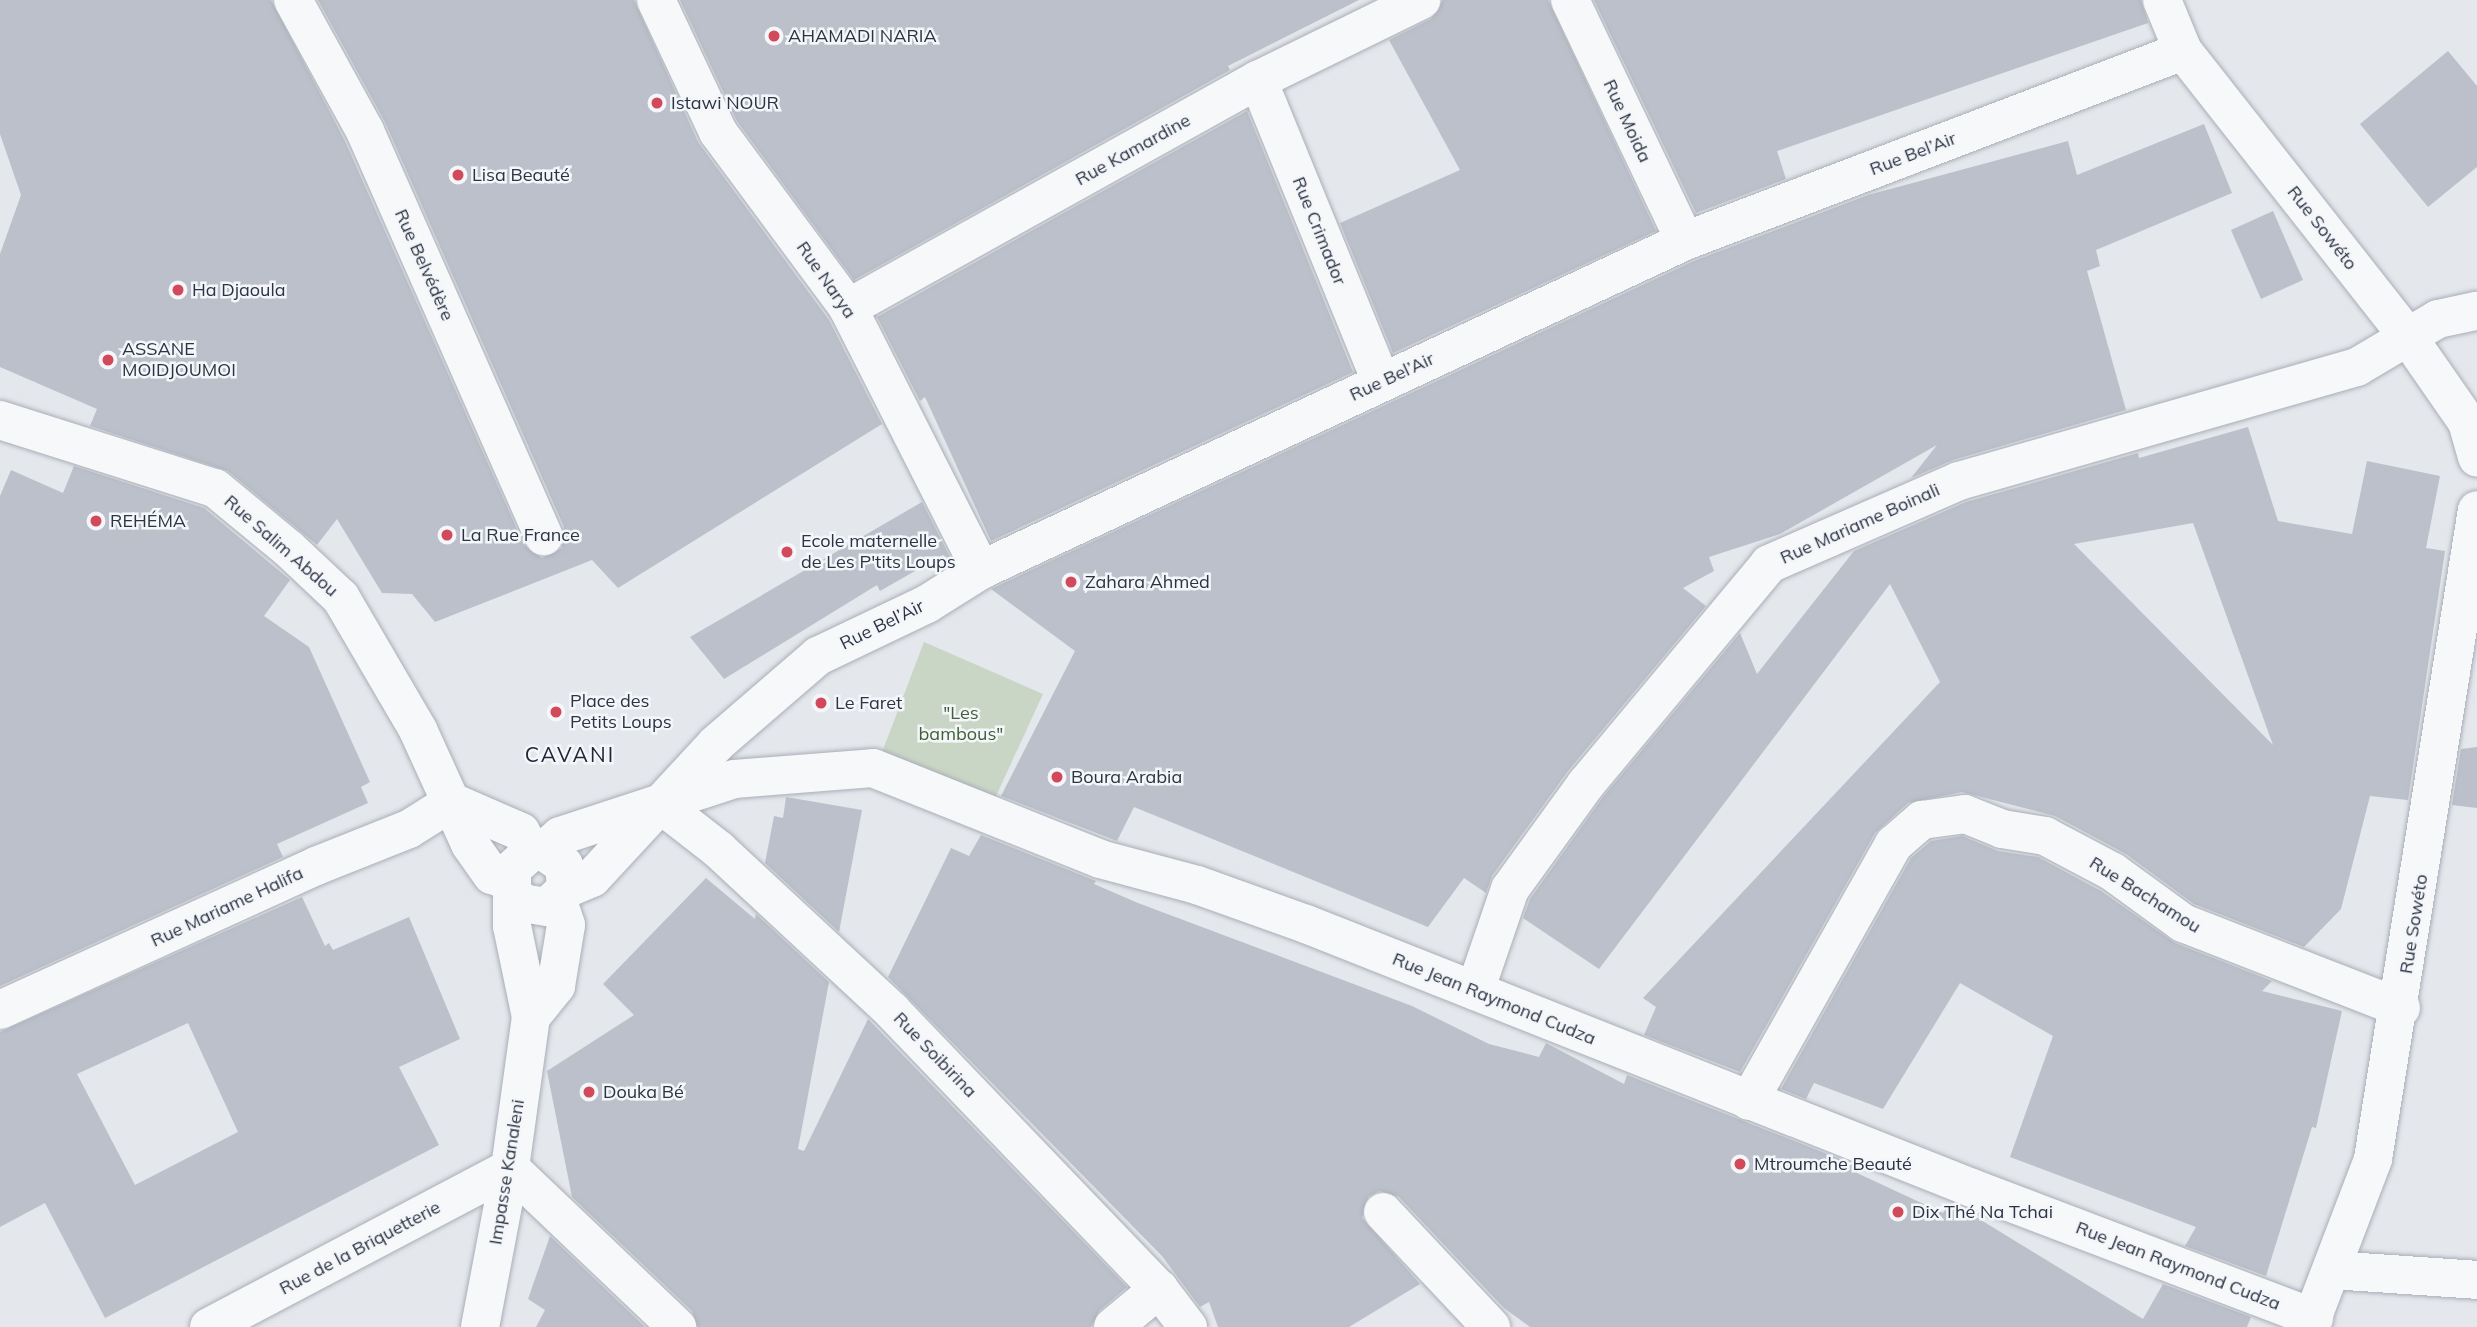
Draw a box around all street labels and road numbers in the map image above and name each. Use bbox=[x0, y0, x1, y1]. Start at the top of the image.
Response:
street label: Rue Moida bbox=[1598, 76, 1656, 166]
street label: Rue Kamardine bbox=[1072, 110, 1194, 190]
street label: Rue Bel’Air bbox=[1867, 128, 1959, 180]
street label: Rue Crimador bbox=[1288, 174, 1350, 288]
street label: Rue Sowéto bbox=[2283, 182, 2361, 274]
street label: Rue Belvédère bbox=[390, 206, 458, 324]
street label: Rue Narya bbox=[792, 237, 860, 323]
street label: Rue Bel’Air bbox=[1346, 348, 1438, 406]
street label: Rue Mariame Boinali bbox=[1777, 479, 1943, 569]
street label: Rue Salim Abdou bbox=[220, 491, 342, 601]
street label: Rue Bel’Air bbox=[836, 595, 928, 655]
street label: Rue Bachamou bbox=[2085, 852, 2205, 938]
street label: Rue Mariame Halifa bbox=[147, 862, 307, 952]
street label: Rue Sowéto bbox=[2395, 873, 2433, 975]
street label: Rue Jean Raymond Cudza bbox=[1389, 948, 1599, 1050]
street label: Rue Soibirina bbox=[889, 1008, 981, 1102]
street label: Impasse Kanaleni bbox=[485, 1098, 529, 1246]
street label: Rue de la Briquetterie bbox=[276, 1196, 444, 1300]
street label: Rue Jean Raymond Cudza bbox=[2073, 1217, 2283, 1315]

